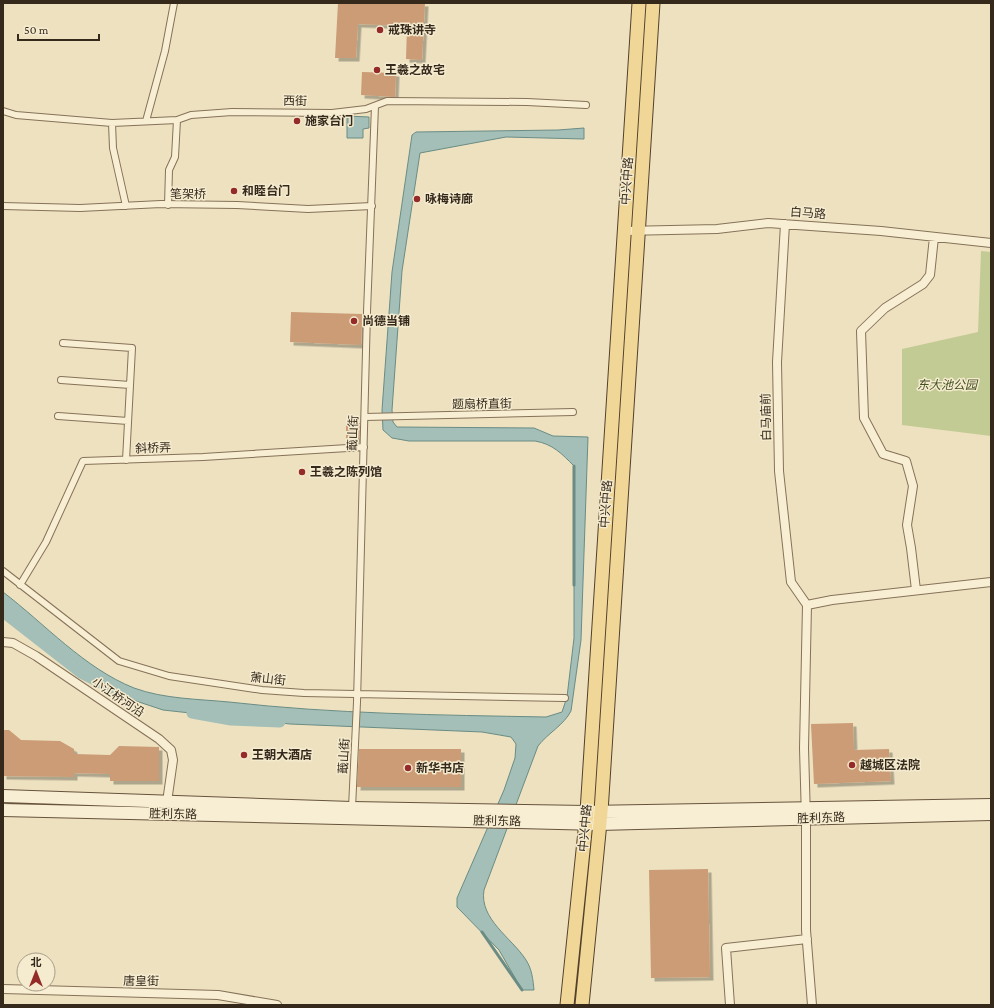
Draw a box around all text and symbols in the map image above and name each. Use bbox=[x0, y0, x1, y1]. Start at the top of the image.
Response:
scale bar bbox=[18, 16, 99, 42]
text: 50 m bbox=[24, 23, 49, 37]
place label: 戒珠讲寺 bbox=[388, 23, 436, 37]
marker: 戒珠讲寺 bbox=[375, 25, 385, 35]
place label: 王羲之故宅 bbox=[385, 63, 445, 77]
marker: 王羲之故宅 bbox=[372, 65, 382, 75]
street label: 西街 bbox=[283, 94, 307, 108]
place label: 施家台门 bbox=[305, 114, 353, 128]
marker: 施家台门 bbox=[292, 116, 302, 126]
street label: 中兴中路 bbox=[618, 157, 636, 205]
place label: 和睦台门 bbox=[242, 184, 290, 198]
marker: 和睦台门 bbox=[229, 186, 239, 196]
street label: 笔架桥 bbox=[170, 187, 206, 201]
place label: 咏梅诗廊 bbox=[425, 192, 473, 206]
marker: 咏梅诗廊 bbox=[412, 194, 422, 204]
street label: 白马路 bbox=[790, 205, 826, 221]
place label: 尚德当铺 bbox=[362, 314, 410, 328]
marker: 尚德当铺 bbox=[349, 316, 359, 326]
park label: 东大池公园 bbox=[917, 378, 979, 392]
street label: 白马庙前 bbox=[759, 393, 773, 441]
street label: 题扇桥直街 bbox=[452, 396, 512, 412]
street label: 蕺山街 bbox=[345, 415, 361, 451]
street label: 斜桥弄 bbox=[135, 440, 171, 456]
place label: 王羲之陈列馆 bbox=[310, 465, 382, 479]
marker: 王羲之陈列馆 bbox=[297, 467, 307, 477]
street label: 中兴中路 bbox=[597, 480, 615, 528]
street label: 萧山街 bbox=[249, 670, 287, 688]
street label: 小江桥河沿 bbox=[89, 674, 147, 720]
street label: 蕺山街 bbox=[336, 738, 352, 774]
place label: 王朝大酒店 bbox=[252, 748, 312, 762]
marker: 王朝大酒店 bbox=[239, 750, 249, 760]
place label: 越城区法院 bbox=[860, 758, 920, 772]
marker: 越城区法院 bbox=[847, 760, 857, 770]
place label: 新华书店 bbox=[416, 761, 464, 775]
marker: 新华书店 bbox=[403, 763, 413, 773]
street label: 中兴中路 bbox=[576, 803, 594, 853]
street label: 胜利东路 bbox=[149, 807, 197, 821]
street label: 胜利东路 bbox=[797, 810, 845, 826]
street label: 胜利东路 bbox=[473, 814, 521, 828]
north arrow bbox=[16, 952, 56, 992]
text: 北 bbox=[31, 956, 42, 968]
street label: 唐皇街 bbox=[123, 974, 159, 988]

